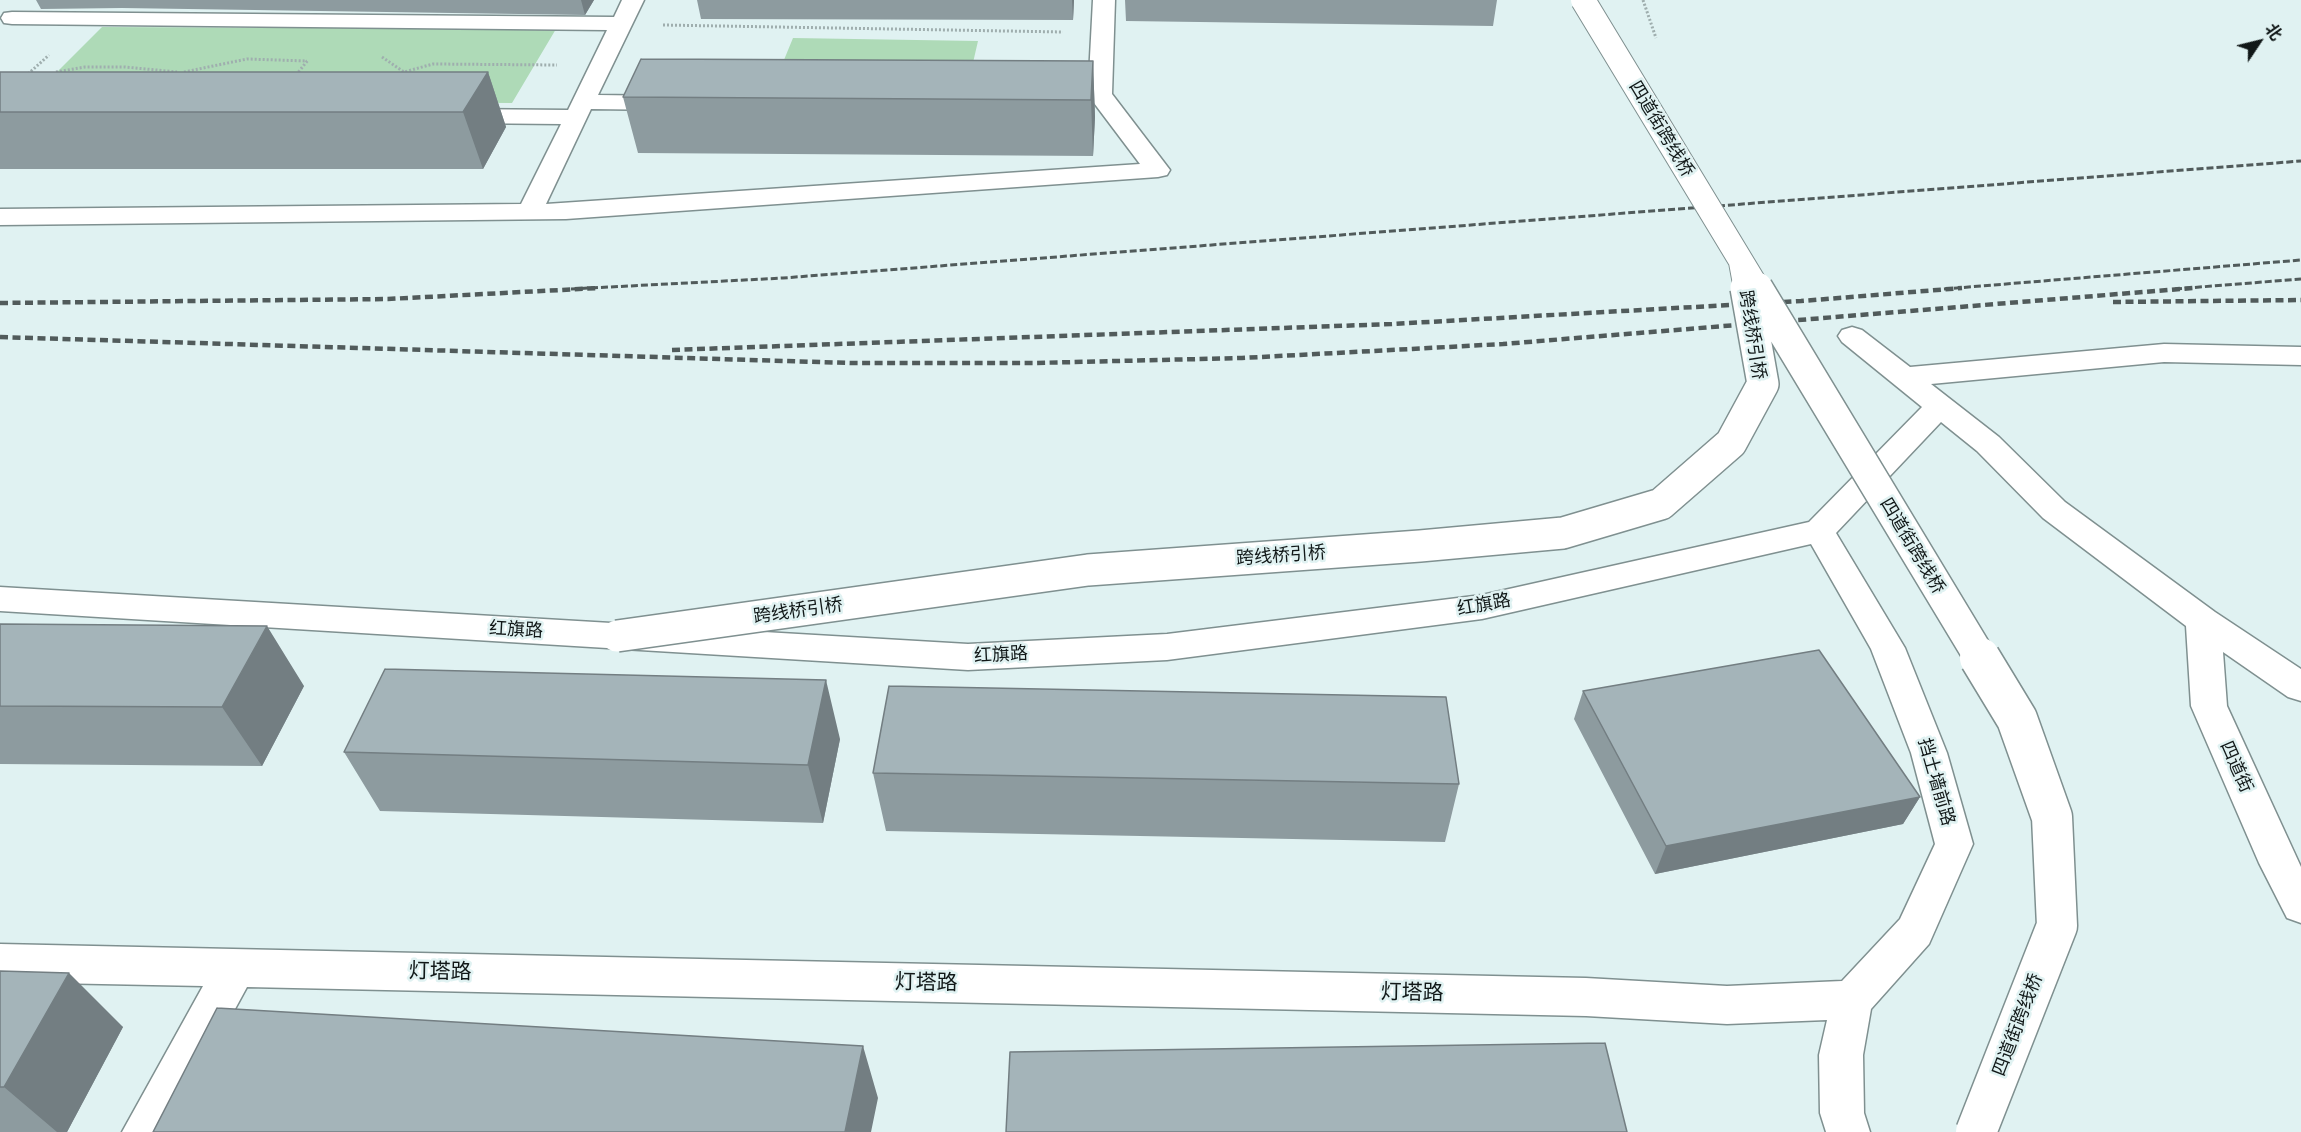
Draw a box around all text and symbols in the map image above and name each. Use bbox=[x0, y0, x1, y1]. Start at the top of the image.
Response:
north arrow bbox=[2229, 12, 2289, 72]
text: 北 bbox=[2261, 19, 2287, 44]
street label: 四道街跨线桥 bbox=[1624, 77, 1698, 181]
street label: 跨线桥引桥 bbox=[1734, 289, 1770, 381]
street label: 四道街跨线桥 bbox=[1875, 494, 1949, 598]
street label: 跨线桥引桥 bbox=[1235, 542, 1327, 570]
street label: 红旗路 bbox=[1456, 590, 1512, 620]
street label: 跨线桥引桥 bbox=[752, 594, 844, 628]
street label: 红旗路 bbox=[488, 618, 544, 642]
street label: 红旗路 bbox=[973, 643, 1029, 667]
street label: 挡土墙前路 bbox=[1913, 736, 1959, 828]
street label: 四道街 bbox=[2215, 738, 2257, 796]
street label: 灯塔路 bbox=[408, 959, 472, 985]
street label: 灯塔路 bbox=[894, 970, 958, 996]
street label: 四道街跨线桥 bbox=[1989, 971, 2047, 1079]
street label: 灯塔路 bbox=[1380, 980, 1444, 1006]

